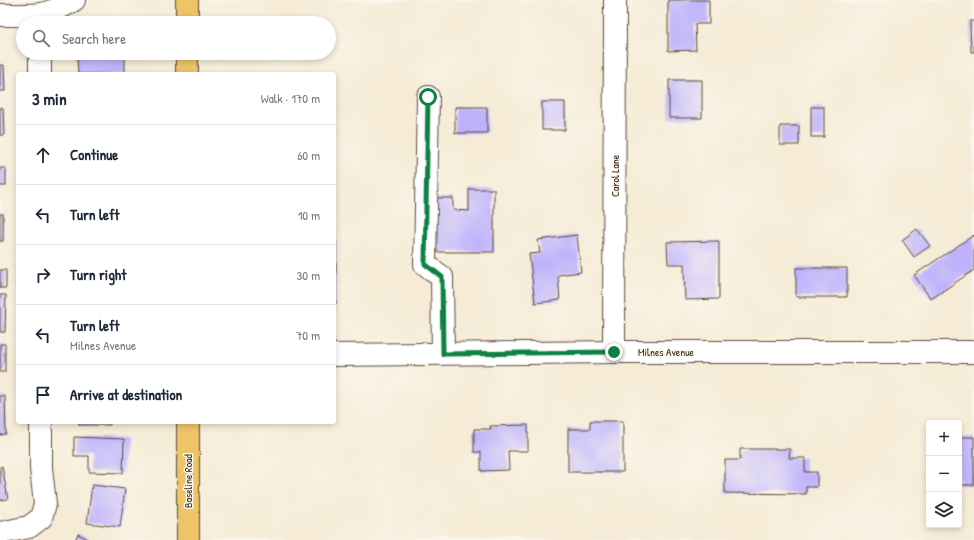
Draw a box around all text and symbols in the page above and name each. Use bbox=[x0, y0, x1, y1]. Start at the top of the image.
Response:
search box bbox=[16, 16, 336, 60]
icon: search bbox=[30, 27, 52, 49]
text: Search here bbox=[62, 28, 126, 49]
text: 3 min bbox=[32, 87, 67, 110]
route start bbox=[419, 88, 437, 106]
text: Walk · 170 m bbox=[261, 89, 320, 107]
icon: ahead bbox=[32, 144, 54, 166]
text: Continue bbox=[70, 144, 118, 165]
text: 60 m bbox=[297, 146, 320, 164]
street label: Carol Lane bbox=[608, 154, 622, 197]
icon: left bbox=[32, 204, 54, 226]
text: Turn left bbox=[70, 204, 120, 225]
text: 10 m bbox=[298, 206, 320, 224]
icon: right bbox=[32, 264, 54, 286]
text: Turn right bbox=[70, 264, 126, 285]
text: 30 m bbox=[297, 266, 320, 284]
text: Turn left bbox=[70, 315, 120, 336]
icon: left bbox=[32, 324, 54, 346]
text: 70 m bbox=[296, 326, 320, 344]
text: Milnes Avenue bbox=[70, 336, 136, 354]
route end bbox=[605, 343, 623, 361]
street label: Milnes Avenue bbox=[638, 345, 695, 359]
icon: arrive bbox=[32, 384, 54, 406]
text: Arrive at destination bbox=[70, 384, 182, 405]
map controls bbox=[926, 420, 962, 528]
button: + bbox=[926, 420, 962, 456]
street label: Baseline Road bbox=[181, 453, 195, 508]
button: − bbox=[926, 456, 962, 492]
button: layers bbox=[926, 492, 962, 528]

